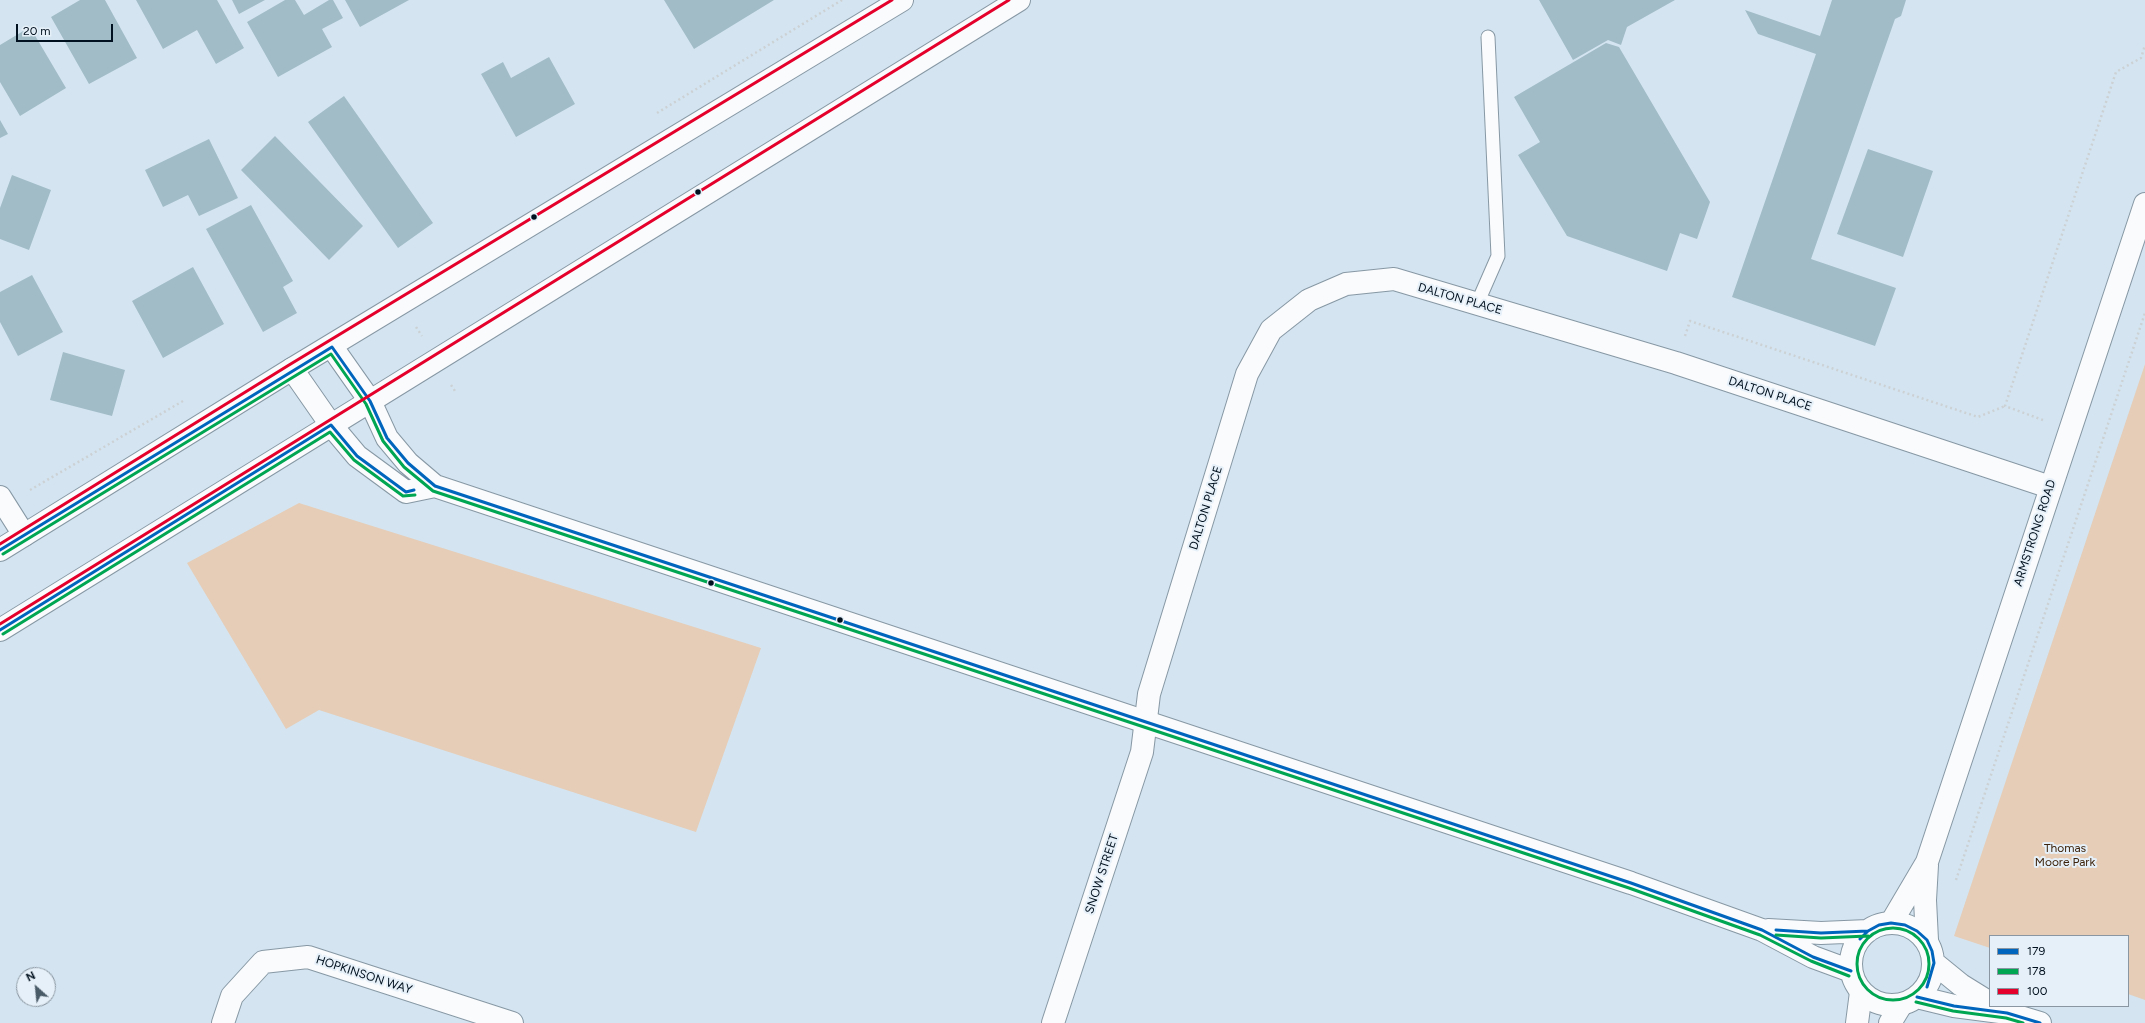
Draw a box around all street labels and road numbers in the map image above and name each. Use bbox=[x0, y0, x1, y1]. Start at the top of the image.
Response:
street label: DALTON PLACE bbox=[1416, 280, 1504, 318]
street label: DALTON PLACE bbox=[1727, 374, 1813, 414]
street label: DALTON PLACE bbox=[1186, 464, 1226, 552]
street label: ARMSTRONG ROAD bbox=[2011, 478, 2059, 588]
street label: SNOW STREET bbox=[1082, 832, 1122, 916]
street label: HOPKINSON WAY bbox=[314, 953, 414, 997]

